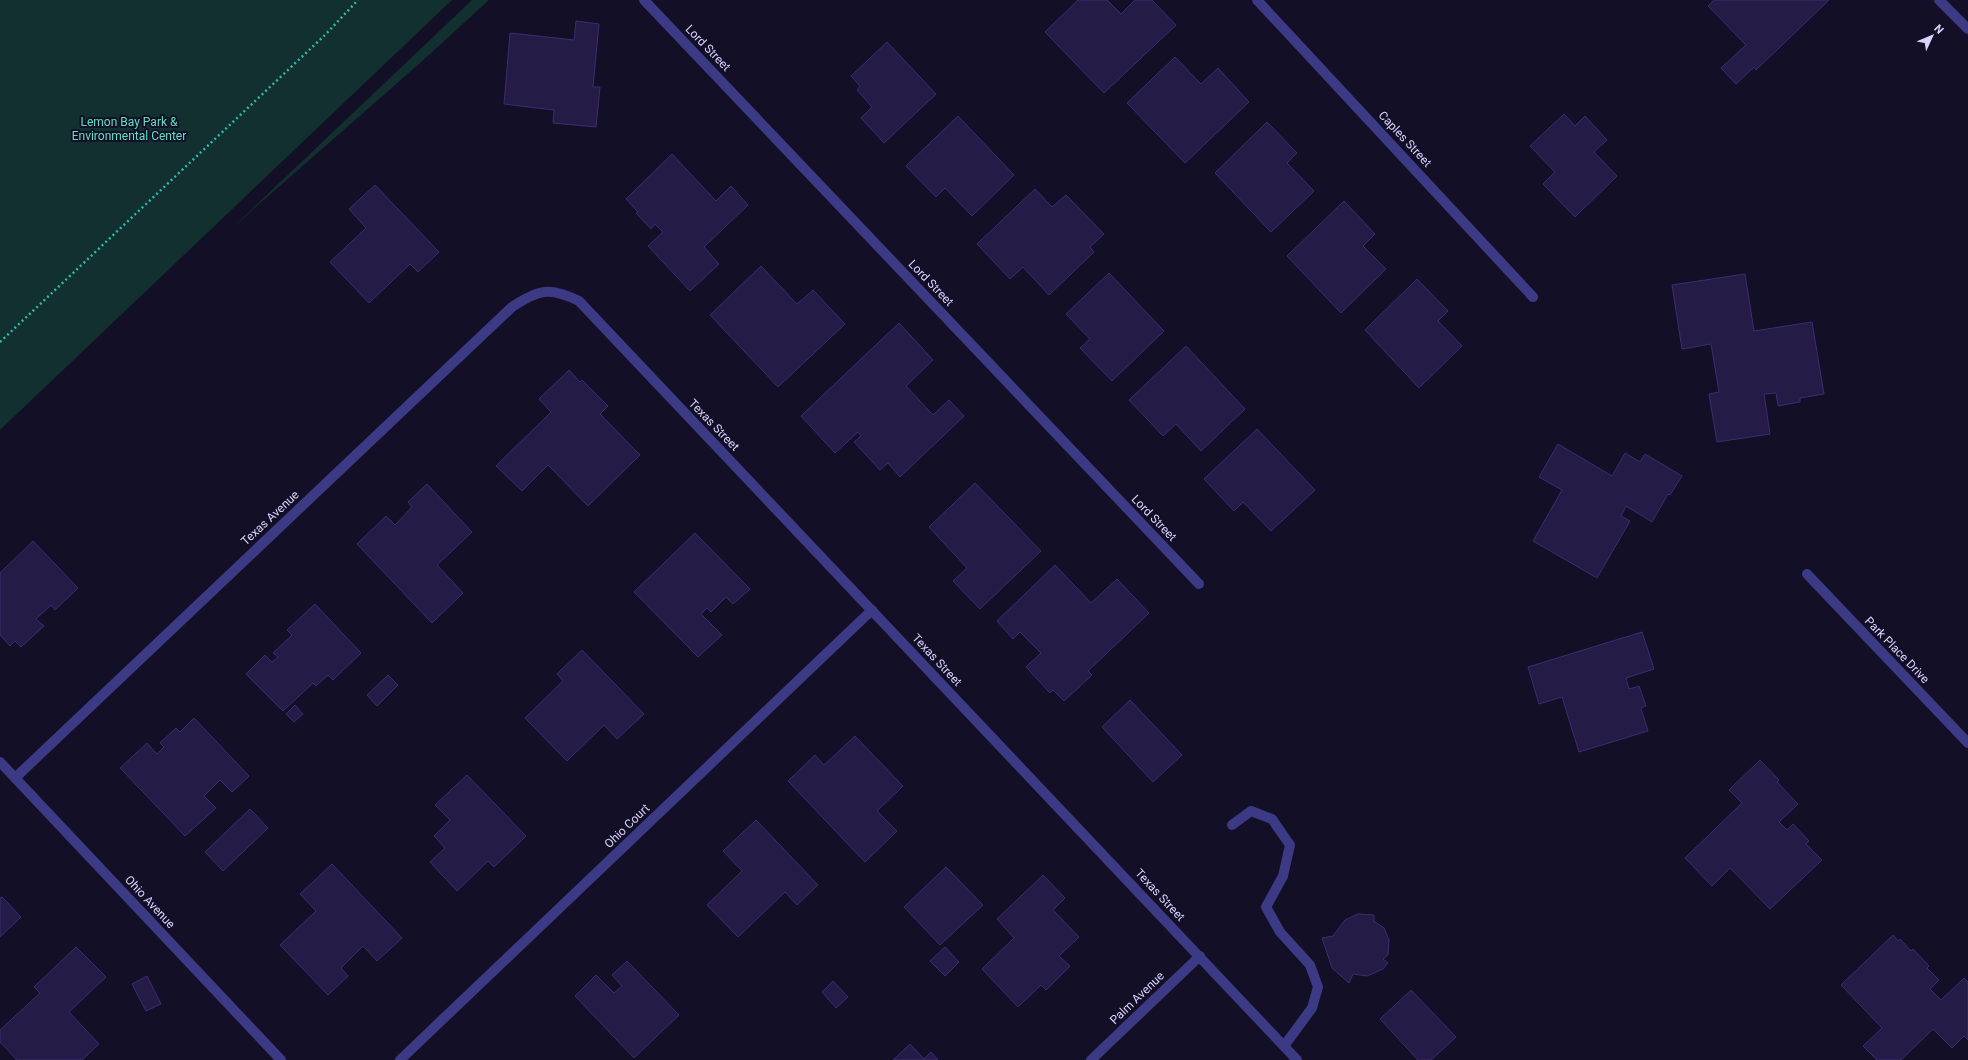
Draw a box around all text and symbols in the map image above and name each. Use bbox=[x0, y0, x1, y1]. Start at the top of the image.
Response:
north arrow bbox=[1912, 16, 1952, 56]
street label: Lord Street bbox=[683, 22, 733, 74]
text: N bbox=[1931, 22, 1946, 37]
street label: Caples Street bbox=[1376, 108, 1434, 170]
park label: Lemon Bay Park & Environmental Center bbox=[72, 115, 186, 143]
street label: Lord Street bbox=[906, 257, 956, 309]
street label: Texas Street bbox=[686, 396, 742, 454]
street label: Texas Avenue bbox=[238, 488, 302, 548]
street label: Lord Street bbox=[1129, 492, 1179, 544]
street label: Park Place Drive bbox=[1862, 614, 1932, 686]
street label: Texas Street bbox=[909, 631, 965, 689]
street label: Ohio Court bbox=[602, 801, 652, 851]
street label: Texas Street bbox=[1132, 866, 1188, 924]
street label: Ohio Avenue bbox=[122, 873, 178, 931]
street label: Palm Avenue bbox=[1107, 969, 1167, 1027]

